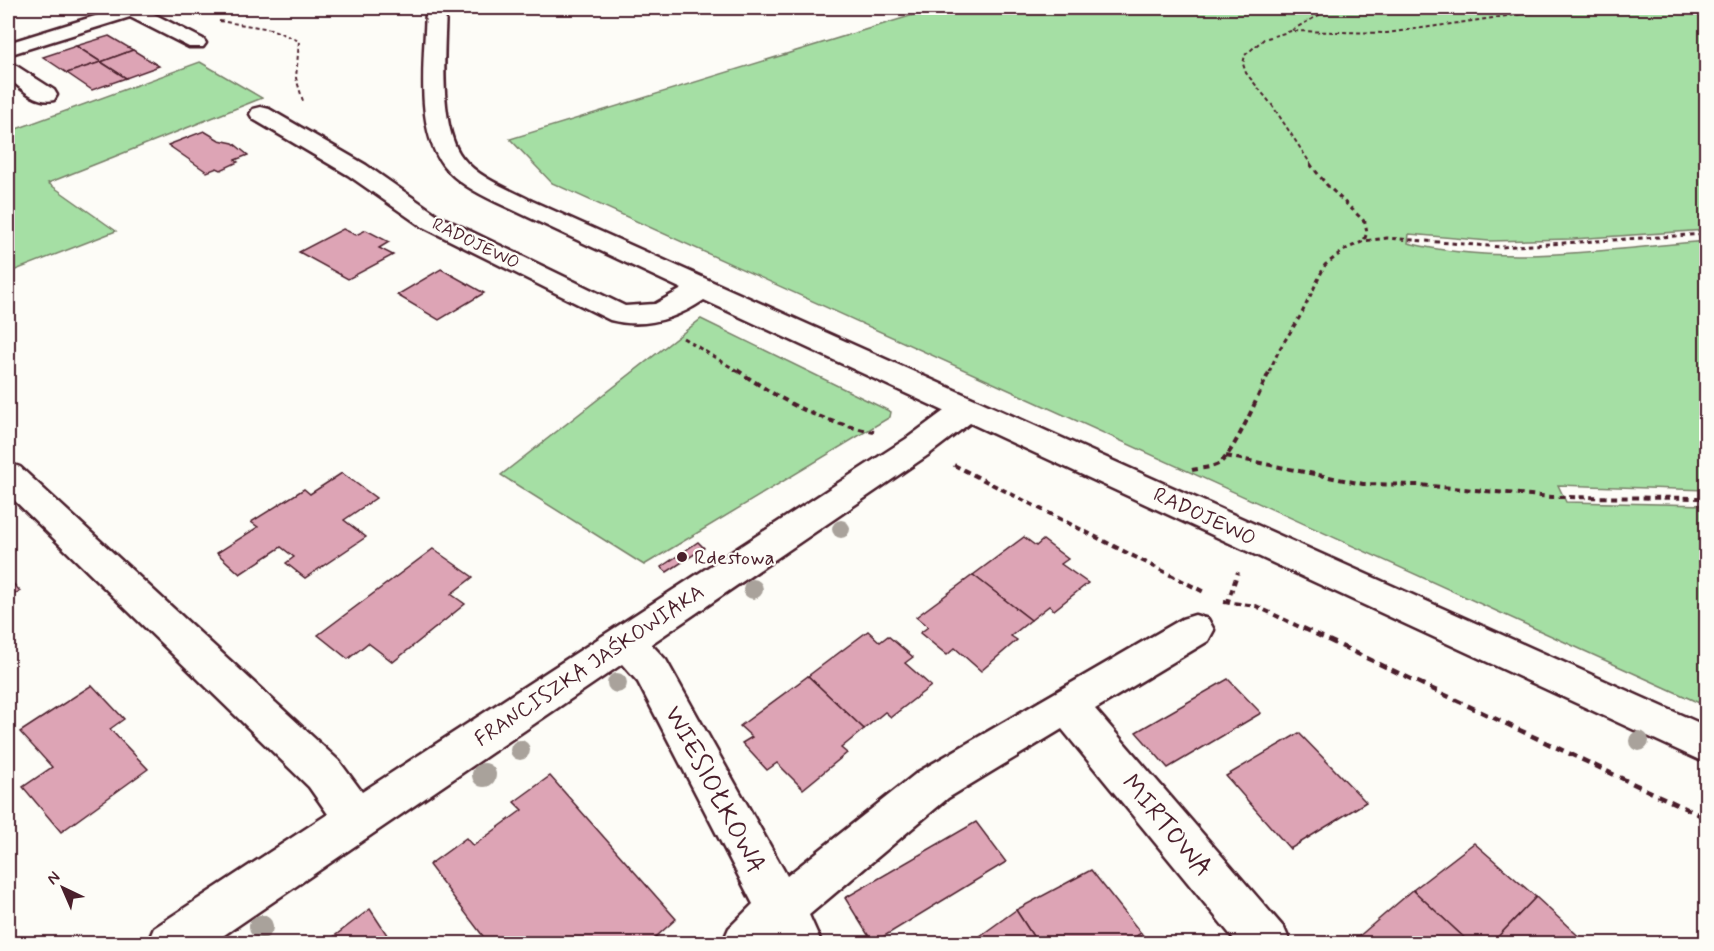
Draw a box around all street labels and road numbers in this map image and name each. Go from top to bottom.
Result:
street label: RADOJEWO [428,212,523,275]
street label: RADOJEWO [1149,481,1260,553]
street label: FRANCISZKA JAŚKOWIAKA [469,578,710,753]
street label: WIESIOŁKOWA [656,700,773,880]
street label: MIRTOWA [1113,768,1220,885]

